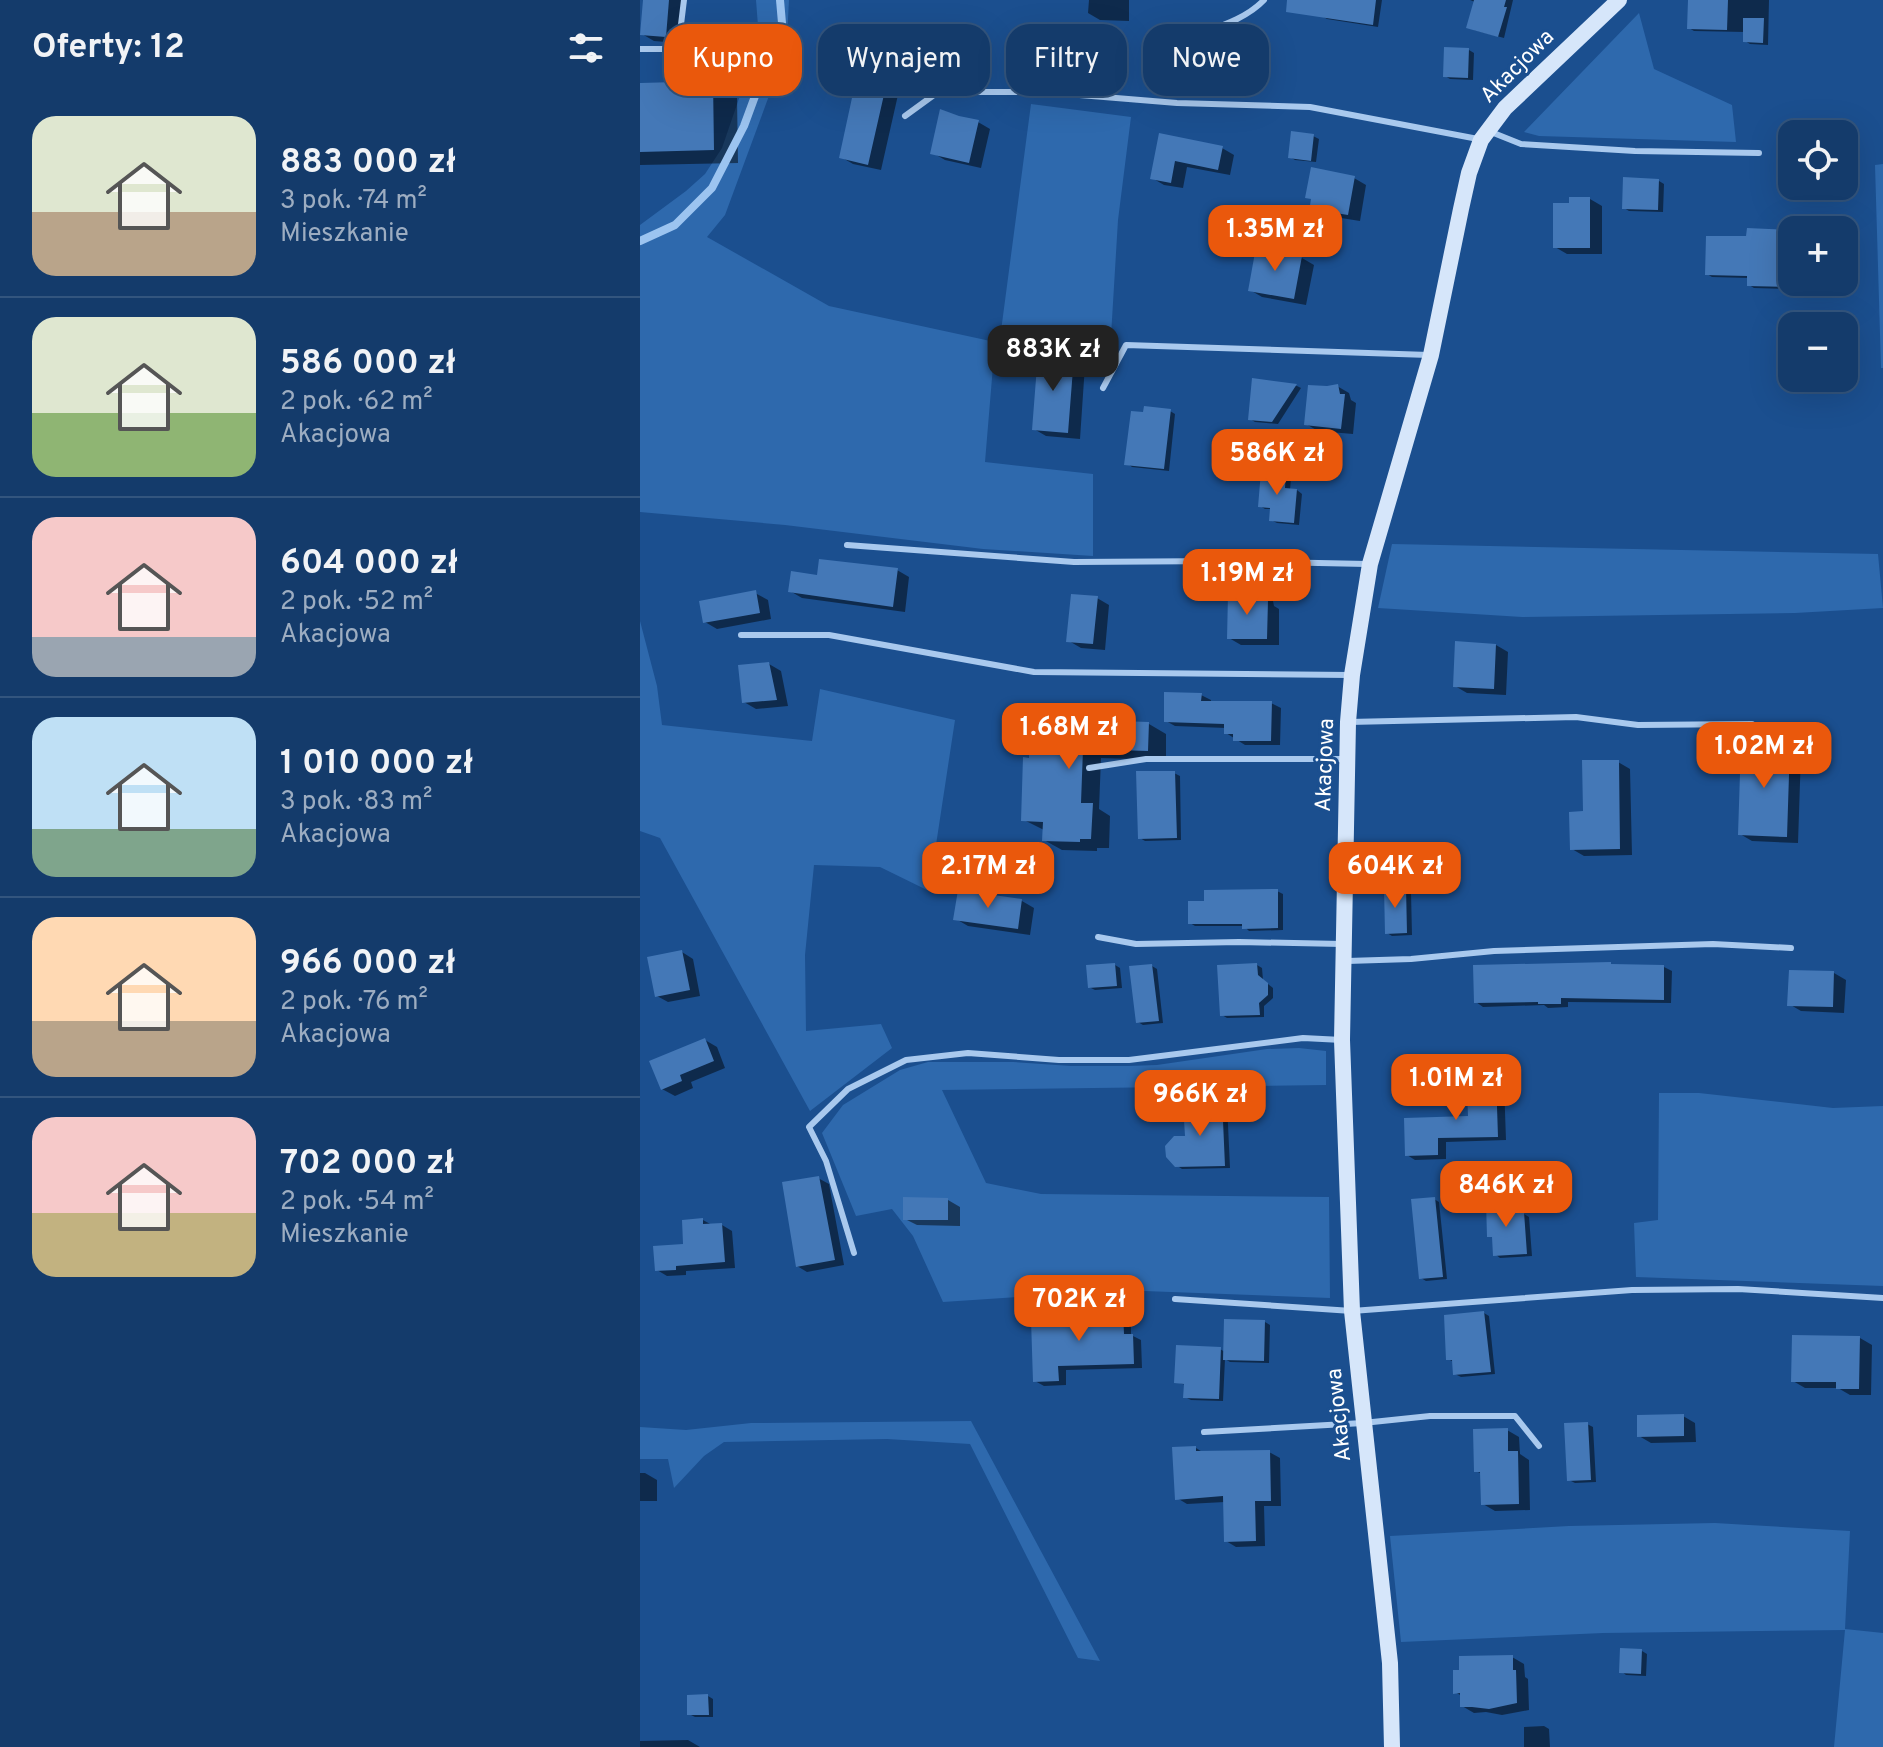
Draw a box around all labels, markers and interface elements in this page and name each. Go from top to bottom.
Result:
chip: Kupno [664,24,802,96]
chip: Wynajem [818,24,990,96]
chip: Filtry [1006,24,1127,96]
chip: Nowe [1143,24,1269,96]
street label: Akacjowa [1475,24,1561,110]
icon: filters [564,26,608,70]
text: Oferty: 12 [32,27,185,70]
map controls [1778,120,1858,392]
button: locate [1778,120,1858,200]
text: 883 000 zł [280,142,456,185]
icon: home [96,148,192,244]
text: 3 pok. · 74 m² [280,185,427,218]
pin: 1.35M zł [1192,205,1358,273]
text: 1.35M zł [1226,214,1324,247]
button: + [1778,216,1858,296]
text: Mieszkanie [280,218,409,251]
button: − [1778,312,1858,392]
pin: 883K zł [979,325,1127,393]
text: 883K zł [1006,334,1100,367]
text: 586 000 zł [280,343,456,386]
icon: home [96,349,192,445]
text: 2 pok. · 62 m² [280,386,433,419]
text: Akacjowa [280,419,391,452]
pin: 586K zł [1203,429,1351,497]
text: 586K zł [1230,438,1324,471]
text: 604 000 zł [280,543,458,586]
icon: home [96,549,192,645]
pin: 1.19M zł [1164,549,1330,617]
text: 1.19M zł [1201,558,1293,591]
text: 2 pok. · 52 m² [280,586,433,619]
text: Akacjowa [280,619,391,652]
pin: 1.68M zł [986,703,1152,771]
text: 1.68M zł [1020,712,1118,745]
street label: Akacjowa [1311,718,1341,812]
pin: 1.02M zł [1681,722,1847,790]
text: 1.02M zł [1714,731,1814,764]
text: 1 010 000 zł [280,743,473,786]
icon: home [96,749,192,845]
text: 3 pok. · 83 m² [280,786,433,819]
text: Akacjowa [280,819,391,852]
pin: 2.17M zł [905,842,1071,910]
pin: 604K zł [1321,842,1469,910]
text: 2.17M zł [940,851,1036,884]
text: 604K zł [1347,851,1443,884]
text: 966 000 zł [280,943,455,986]
icon: home [96,949,192,1045]
text: 2 pok. · 76 m² [280,986,428,1019]
text: Akacjowa [280,1019,391,1052]
pin: 1.01M zł [1373,1054,1539,1122]
text: 1.01M zł [1409,1063,1503,1096]
pin: 966K zł [1126,1070,1274,1138]
text: 966K zł [1153,1079,1247,1112]
text: 702 000 zł [280,1143,454,1186]
icon: home [96,1149,192,1245]
pin: 846K zł [1432,1161,1580,1229]
text: 846K zł [1458,1170,1554,1203]
text: 2 pok. · 54 m² [280,1186,434,1219]
text: Mieszkanie [280,1219,409,1252]
pin: 702K zł [1005,1275,1153,1343]
text: 702K zł [1032,1284,1126,1317]
street label: Akacjowa [1322,1367,1358,1463]

